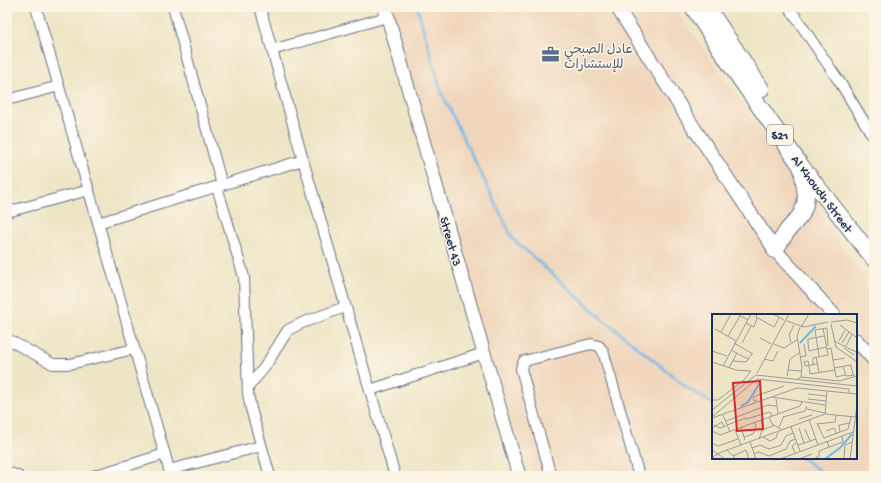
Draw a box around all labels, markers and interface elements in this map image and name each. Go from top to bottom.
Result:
place label: عادل الصبحي للإستشارات [564,43,633,73]
office icon: عادل الصبحي للإستشارات [541,45,561,65]
road number: S21 [767,125,793,145]
street label: Al Khoudh Street [787,153,856,237]
street label: Street 43 [435,215,464,268]
inset map [712,314,857,459]

